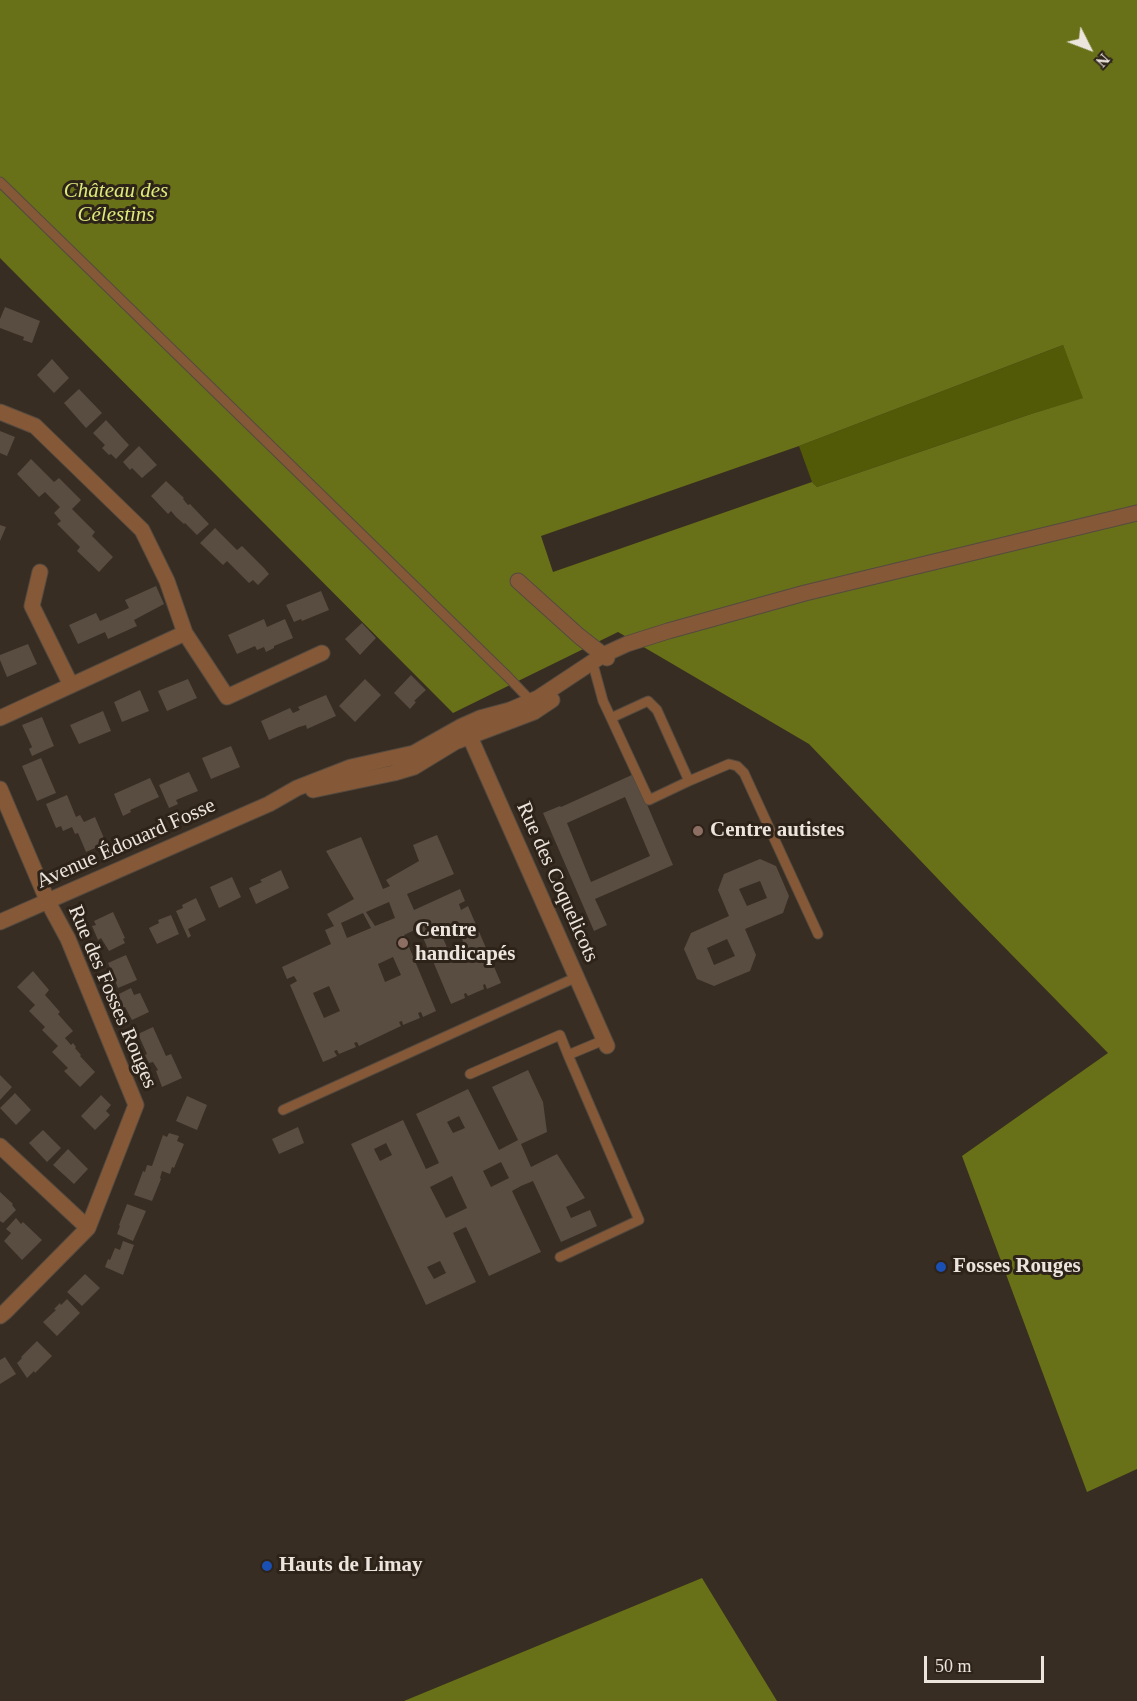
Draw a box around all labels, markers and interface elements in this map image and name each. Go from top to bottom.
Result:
north arrow [1059,18,1119,78]
text: N [1093,50,1113,70]
park label: Château des Célestins [64,178,168,228]
street label: Avenue Édouard Fosse [33,793,219,895]
street label: Rue des Coquelicots [510,798,604,966]
place label: Centre autistes [710,818,844,844]
marker: Centre autistes [691,824,705,838]
street label: Rue des Fosses Rouges [62,902,162,1092]
place label: Centre handicapés [415,918,515,968]
marker: Centre handicapés [396,936,410,950]
place label: Fosses Rouges [953,1254,1081,1280]
marker: Fosses Rouges [934,1260,948,1274]
place label: Hauts de Limay [279,1553,423,1579]
marker: Hauts de Limay [260,1559,274,1573]
scale bar [927,1644,1047,1682]
text: 50 m [935,1656,972,1676]

